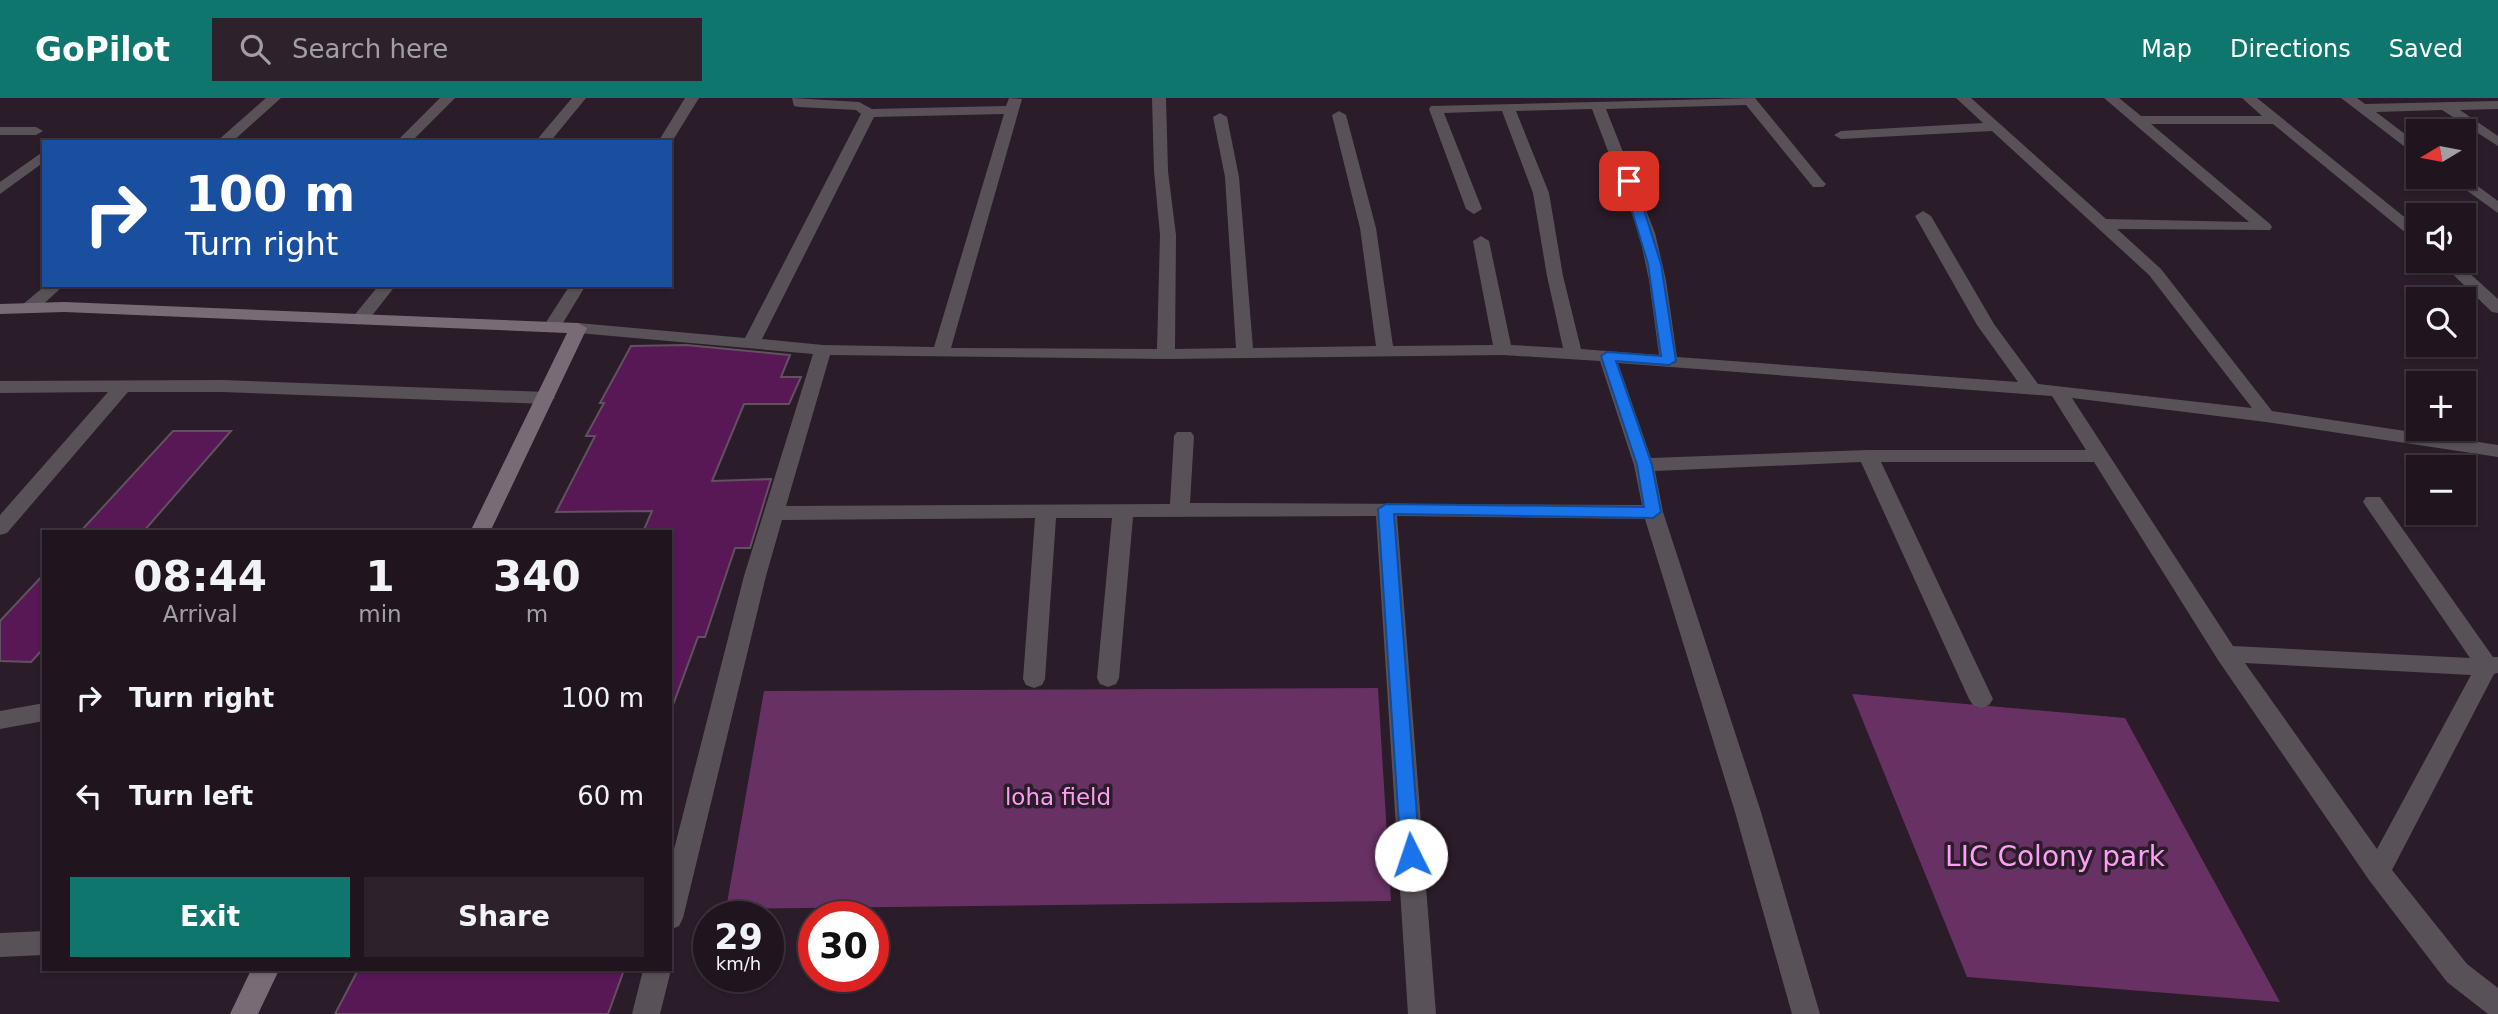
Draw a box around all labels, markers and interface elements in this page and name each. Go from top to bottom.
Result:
search box [212,18,702,81]
text: GoPilot [35,30,170,69]
icon: search [236,30,274,68]
text: Search here [292,34,448,64]
text: Map [2141,35,2192,63]
text: Directions [2230,35,2351,63]
text: Saved [2389,35,2463,63]
north arrow [2406,119,2476,189]
map controls [2406,119,2476,525]
pin [1599,151,1659,211]
icon: arrive [1610,162,1648,200]
text: 100 m [185,166,355,223]
icon: right [70,168,161,259]
button: sound [2406,203,2476,273]
text: Turn right [185,225,338,263]
button: search [2406,287,2476,357]
button: + [2406,371,2476,441]
button: − [2406,455,2476,525]
text: 08:44 [133,552,267,601]
text: 1 [365,552,395,601]
text: 340 [493,552,581,601]
text: Arrival [163,601,238,627]
text: min [358,601,402,627]
text: m [526,601,548,627]
icon: right [70,679,108,717]
text: Turn right [129,683,274,713]
text: 100 m [561,683,644,713]
icon: left [70,777,108,815]
text: Turn left [129,781,253,811]
text: 60 m [577,781,644,811]
park label: loha field [1005,784,1111,810]
position arrow [1374,818,1448,892]
park label: LIC Colony park [1945,840,2166,873]
button: Exit [70,877,350,957]
button: Share [364,877,644,957]
speed limit sign: 30 [798,901,889,992]
text: 29 [714,917,763,957]
text: km/h [716,953,761,974]

